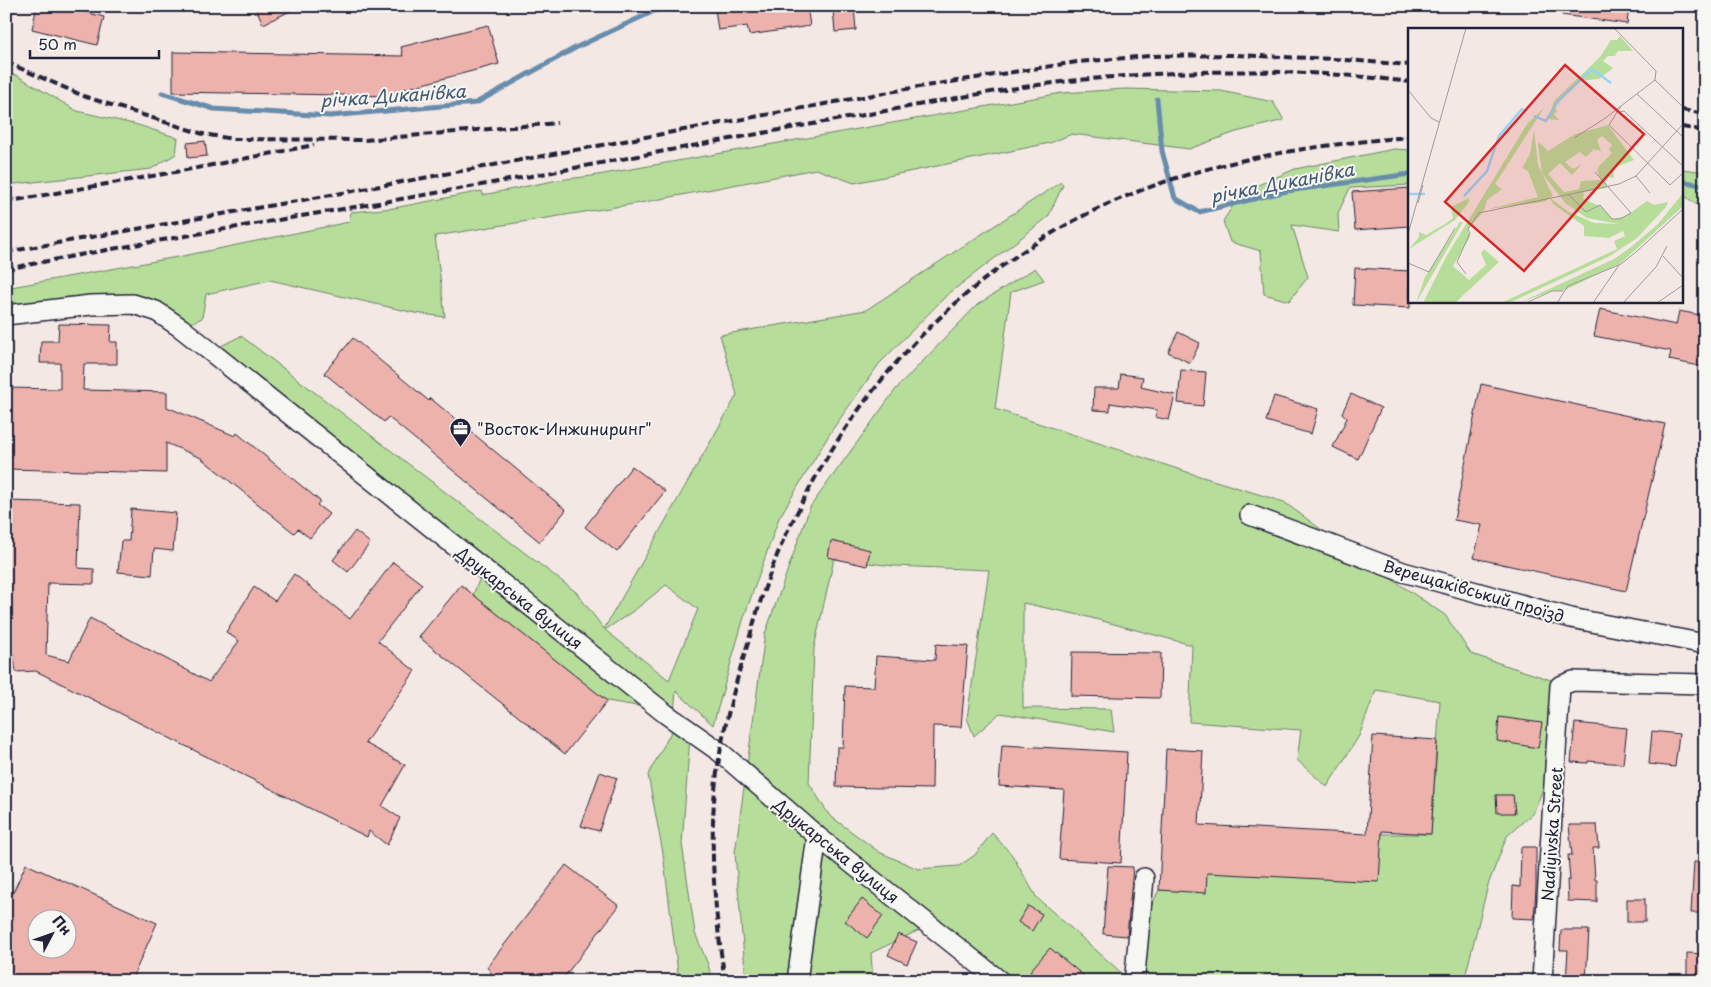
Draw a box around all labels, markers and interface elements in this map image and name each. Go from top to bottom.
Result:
scale bar [30,28,159,60]
inset map [1408,28,1684,302]
text: 50 m [38,32,77,55]
water label: річка Диканівка [319,76,467,114]
water label: річка Диканівка [1208,155,1357,209]
office icon: "Восток-Инжиниринг" [449,416,473,447]
place label: "Восток-Инжиниринг" [477,416,652,440]
street label: Друкарська вулиця [451,539,589,654]
street label: Верещаківський проїзд [1381,553,1567,627]
street label: Nadiyivska Street [1534,766,1568,902]
street label: Друкарська вулиця [768,791,905,908]
north arrow [28,910,78,960]
text: Пн [48,911,77,940]

